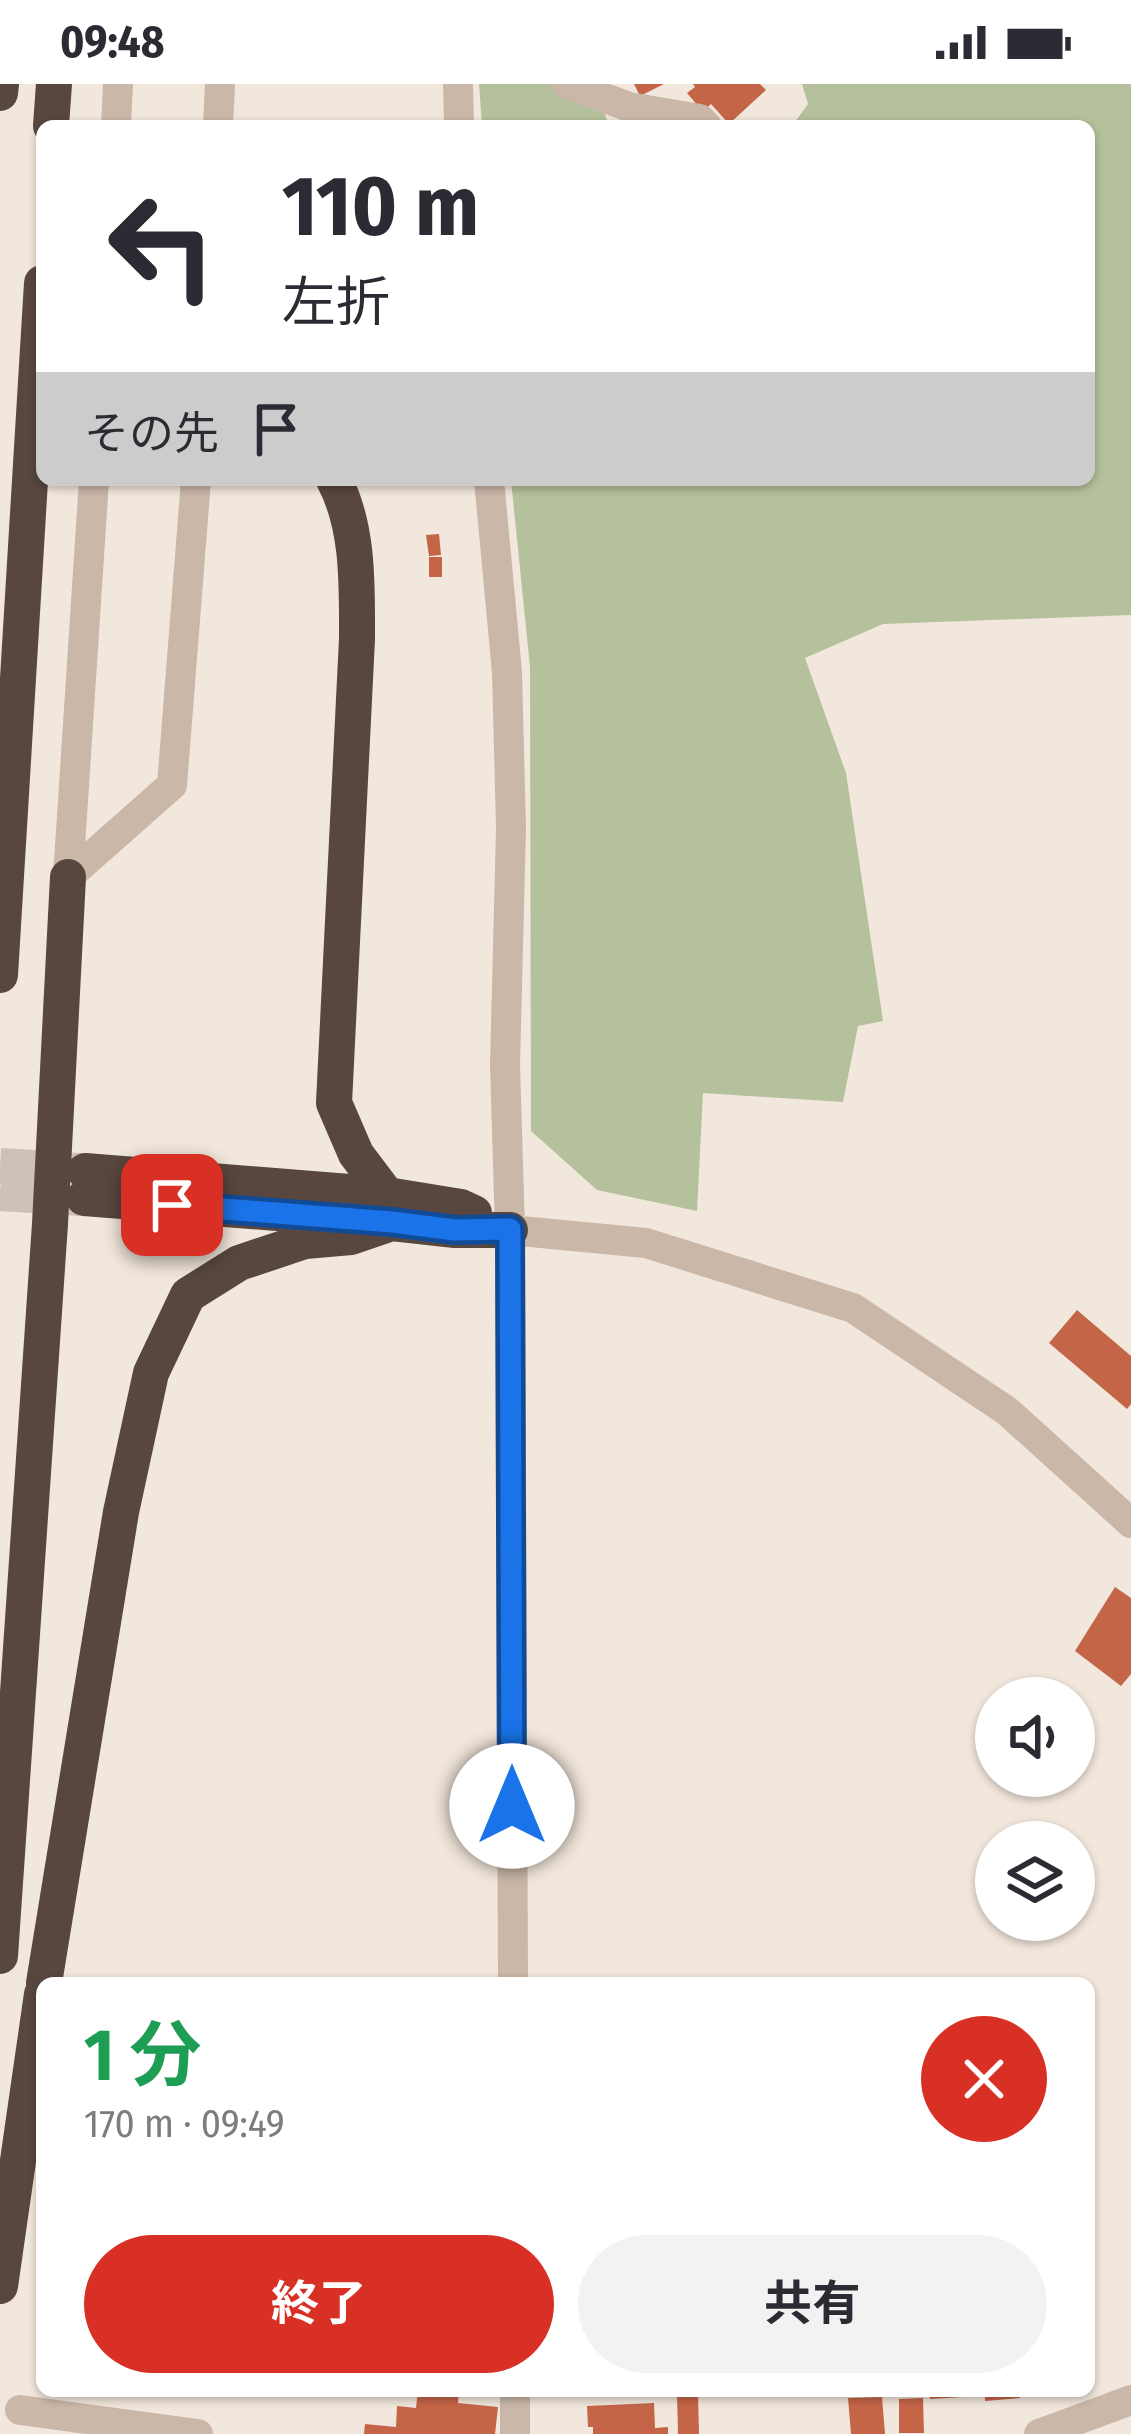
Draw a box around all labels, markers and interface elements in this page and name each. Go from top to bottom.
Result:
text: 09:48 [60,15,164,69]
text: 110 m [282,156,479,257]
icon: left [84,168,240,324]
text: 左折 [282,271,390,335]
icon: arrive [243,396,309,462]
text: その先 [84,407,219,461]
pin [121,1154,223,1256]
icon: arrive [139,1172,205,1238]
map controls [975,1677,1095,1941]
button: sound [975,1677,1095,1797]
position arrow [449,1743,575,1869]
button: layers [975,1821,1095,1941]
text: 1 分 [84,2013,201,2099]
button: close [921,2016,1047,2142]
text: 170 m · 09:49 [84,2101,285,2147]
button: 終了 [84,2235,554,2373]
button: 共有 [578,2235,1047,2373]

